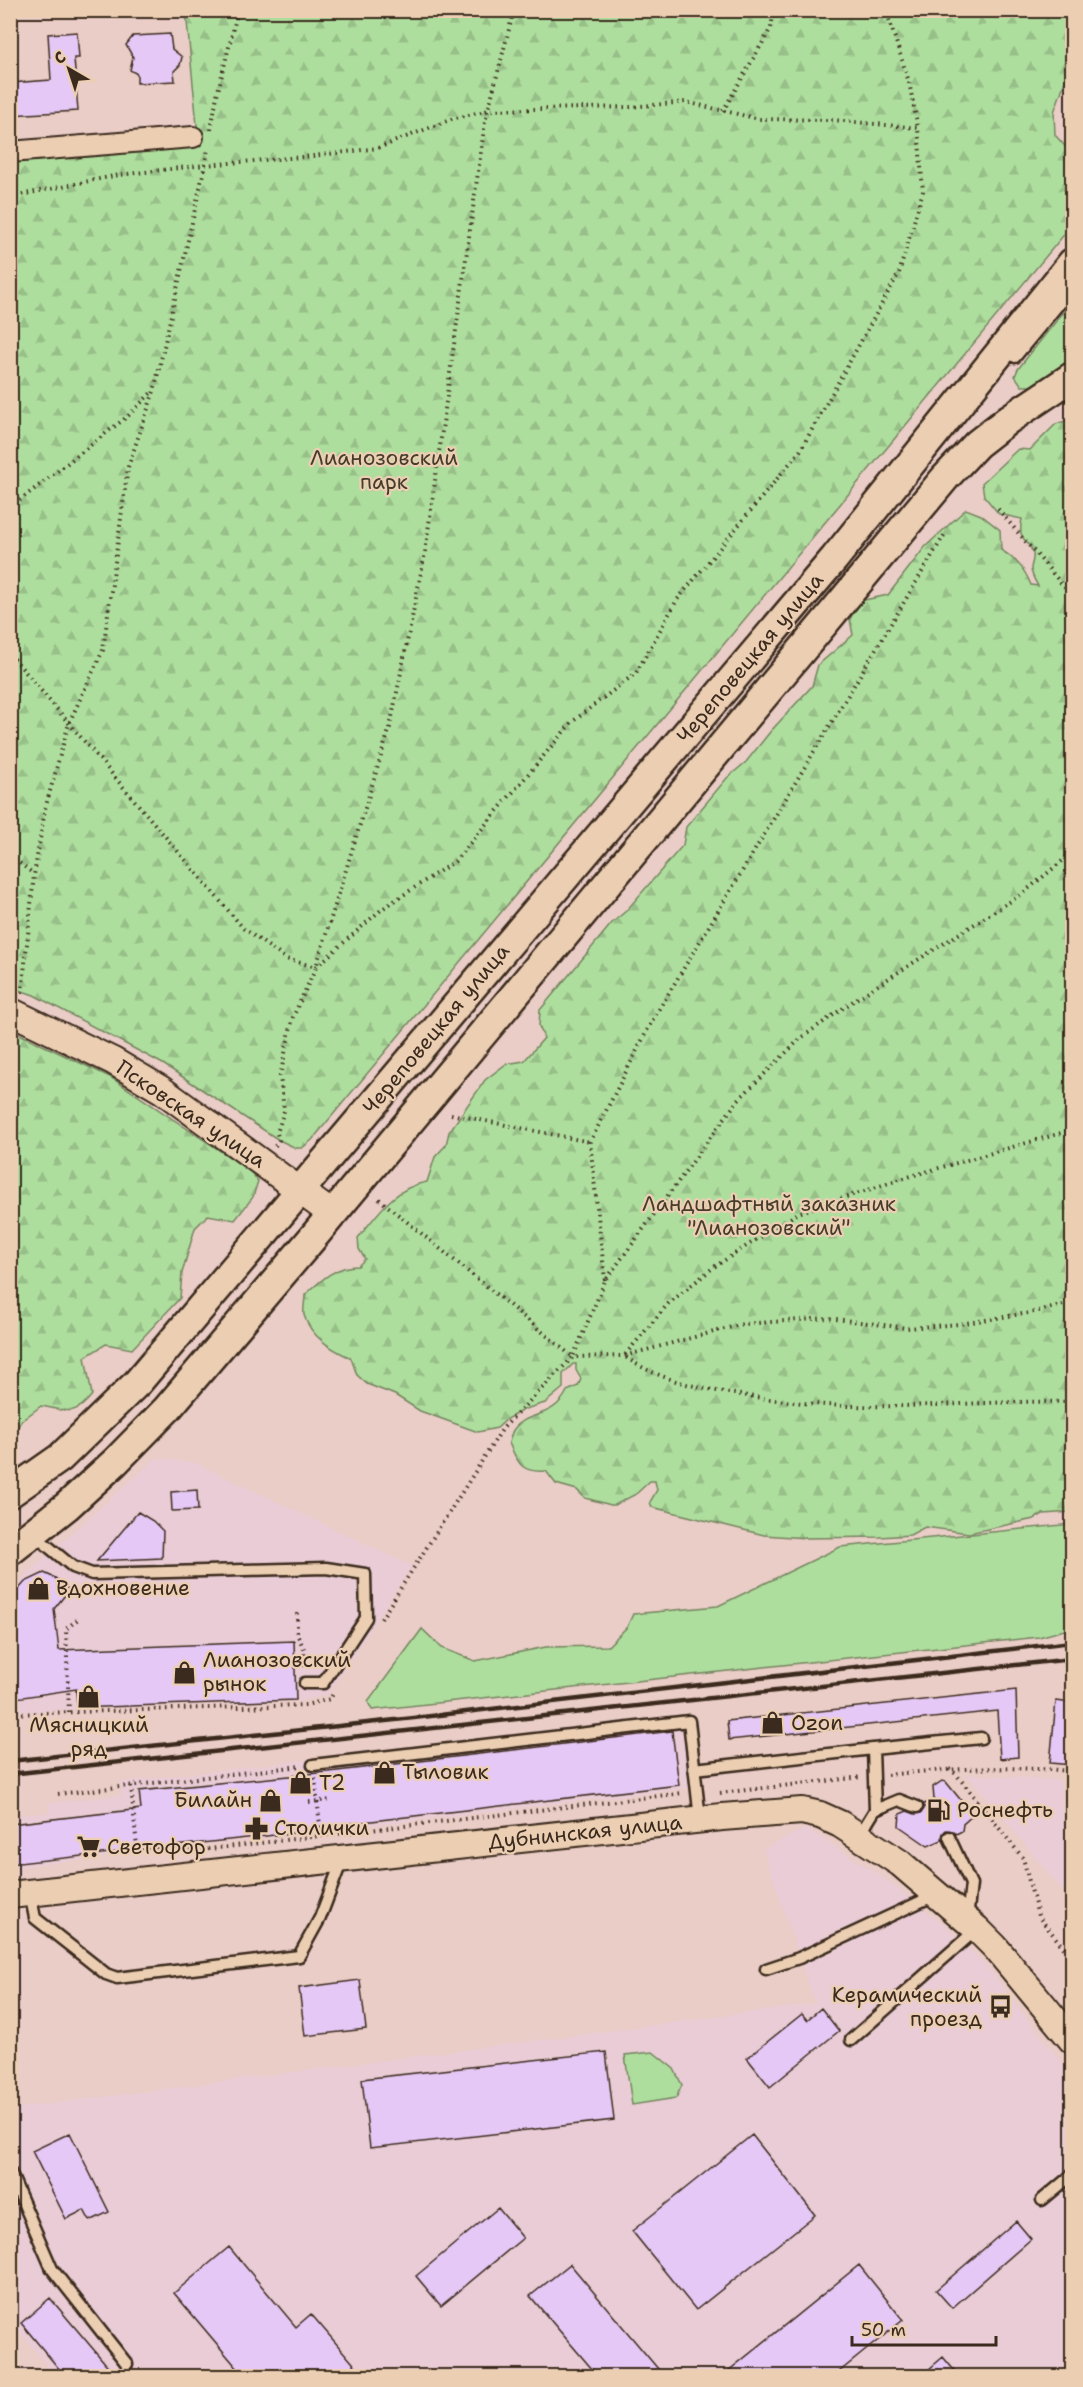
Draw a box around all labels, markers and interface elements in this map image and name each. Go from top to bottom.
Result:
north arrow [39,39,99,99]
text: С [49,46,70,69]
park label: Лианозовский парк [310,444,458,496]
street label: Череповецкая улица [670,567,830,749]
street label: Череповецкая улица [356,938,516,1120]
street label: Псковская улица [111,1054,271,1174]
park label: Ландшафтный заказник "Лианозовский" [642,1190,896,1242]
place label: Вдохновение [56,1574,190,1602]
shop icon: Вдохновение [25,1575,51,1601]
place label: Лианозовский рынок [203,1646,351,1698]
shop icon: Лианозовский рынок [172,1659,198,1685]
shop icon: Мясницкий ряд [76,1684,102,1710]
place label: Ozon [791,1709,843,1737]
shop icon: Ozon [760,1710,786,1736]
place label: Мясницкий ряд [29,1711,149,1763]
place label: Тыловик [402,1758,489,1786]
shop icon: Тыловик [371,1759,397,1785]
place label: T2 [319,1769,346,1797]
shop icon: T2 [288,1770,314,1796]
place label: Билайн [174,1786,252,1814]
shop icon: Билайн [257,1787,283,1813]
place label: Роснефть [957,1796,1053,1824]
fuel station icon: Роснефть [926,1797,952,1823]
street label: Дубнинская улица [487,1808,683,1856]
place label: Столички [274,1814,369,1842]
pharmacy icon: Столички [243,1815,269,1841]
place label: Светофор [107,1833,206,1861]
supermarket icon: Светофор [76,1834,102,1860]
place label: Керамический проезд [832,1981,982,2033]
bus stop icon: Керамический проезд [987,1994,1013,2020]
scale bar [852,2309,996,2347]
text: 50 m [861,2318,906,2342]

